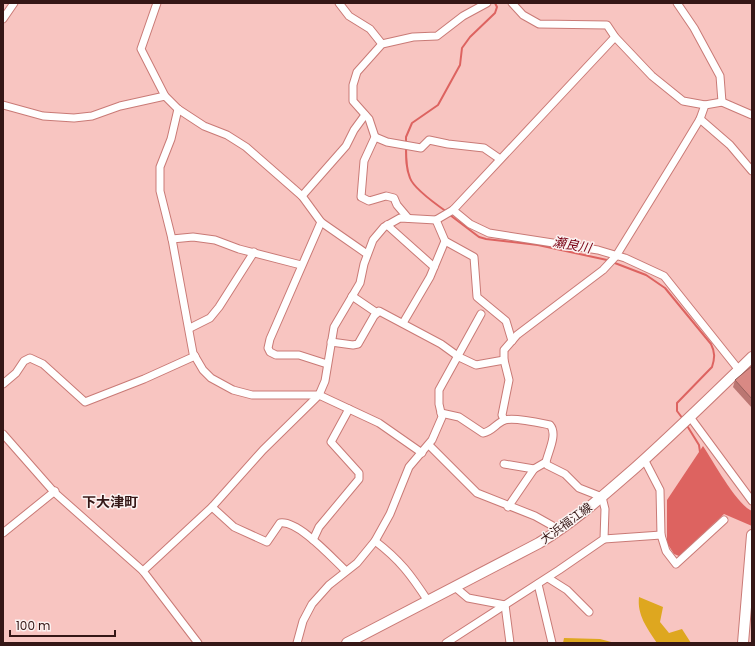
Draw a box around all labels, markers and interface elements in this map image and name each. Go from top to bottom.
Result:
water label: 瀬良川 [551,232,595,258]
district label: 下大津町 [82,492,138,512]
street label: 大浜福江線 [537,498,595,548]
scale bar [10,612,115,638]
text: 100 m [16,617,50,634]

